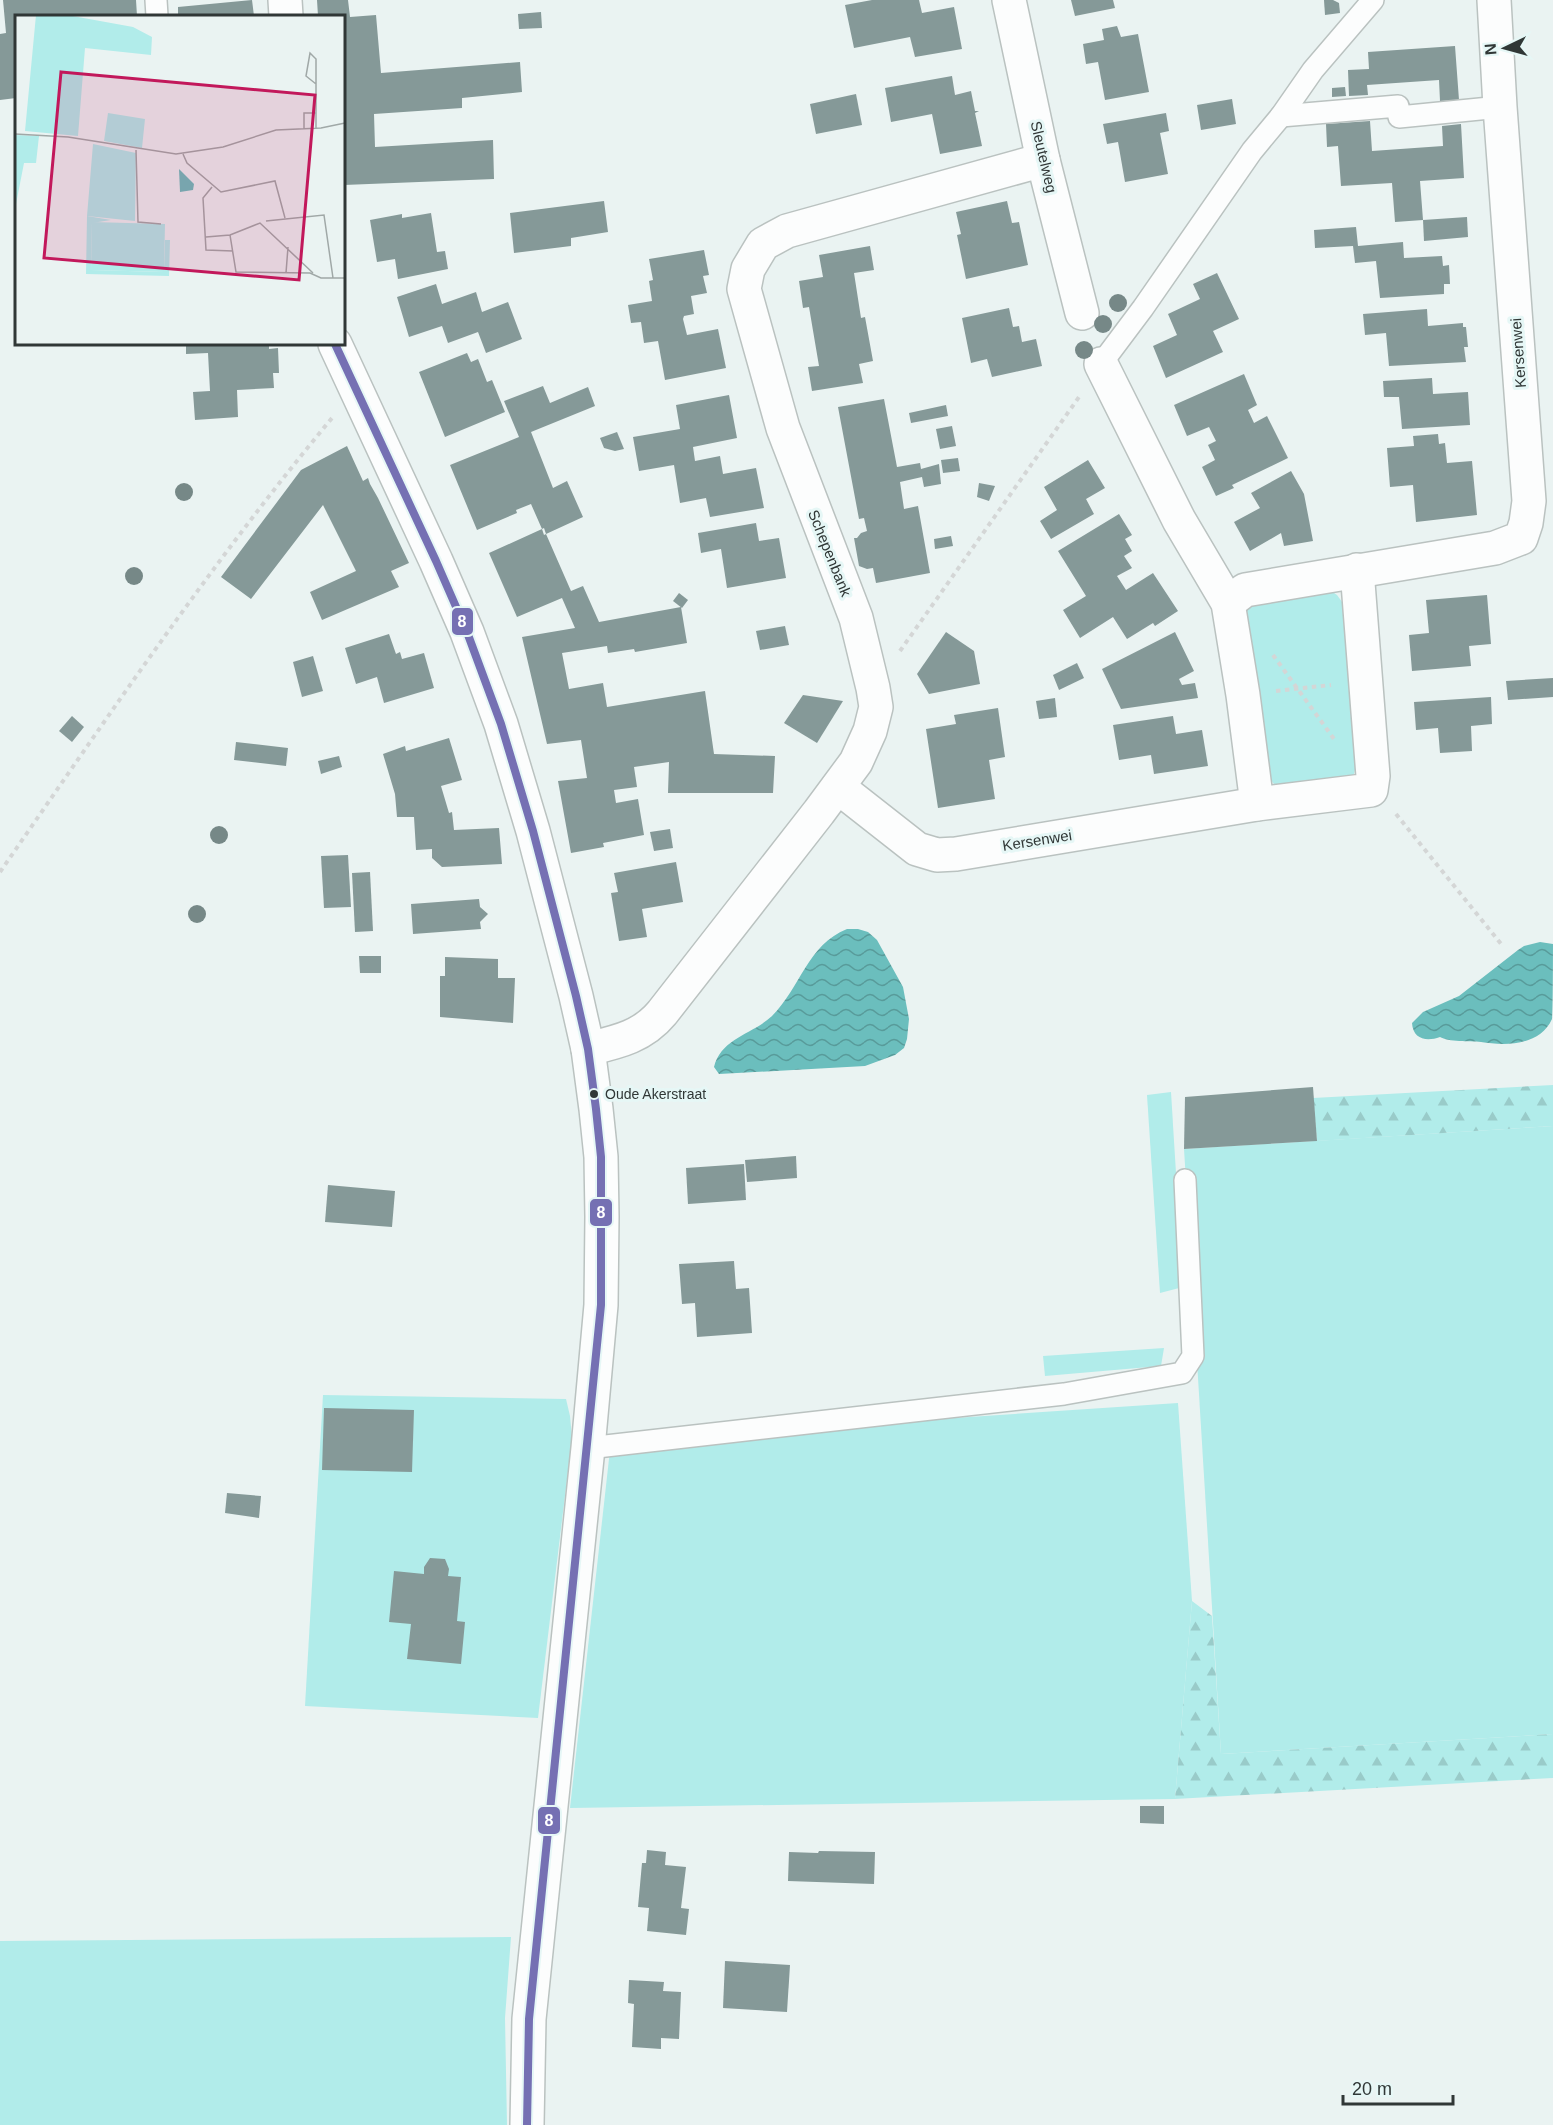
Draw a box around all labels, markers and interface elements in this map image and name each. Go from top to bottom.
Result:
inset map [15,15,345,345]
north arrow [1475,18,1535,78]
text: N [1482,43,1500,56]
street label: Sleutelweg [1027,119,1061,195]
street label: Kersenwei [1507,317,1529,389]
street label: Schepenbank [805,507,855,599]
line badge: 8 [451,607,474,636]
text: 8 [458,613,467,630]
street label: Kersenwei [1001,826,1073,854]
place label: Oude Akerstraat [605,1086,706,1102]
marker: Oude Akerstraat [588,1088,600,1100]
line badge: 8 [589,1198,613,1227]
text: 8 [597,1204,606,1221]
line badge: 8 [537,1806,561,1835]
text: 8 [545,1812,554,1829]
scale bar [1343,2068,1452,2106]
text: 20 m [1352,2079,1392,2099]

